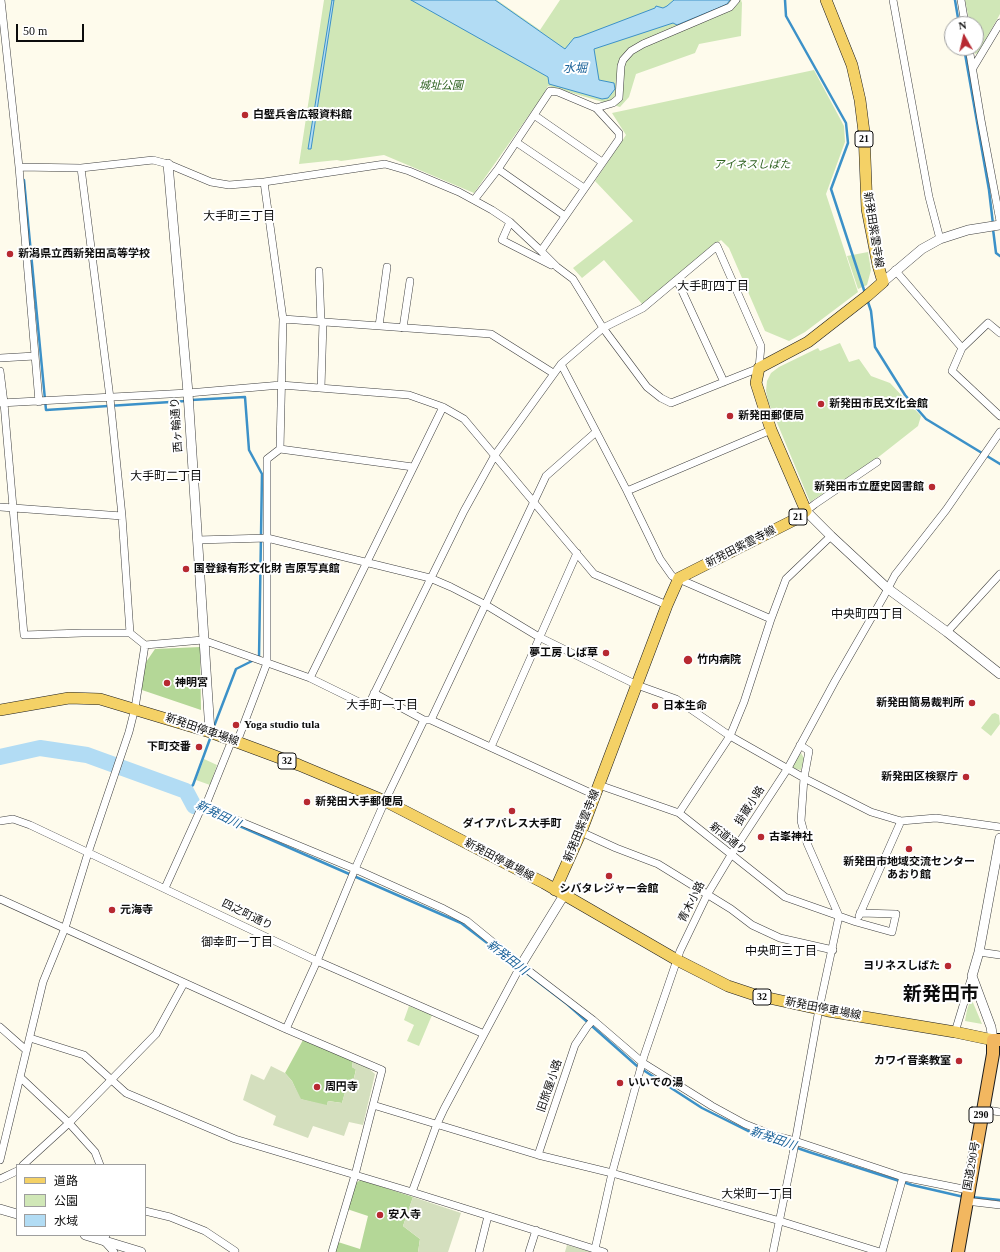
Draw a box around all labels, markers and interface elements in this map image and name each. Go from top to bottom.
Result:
scale bar [18,16,86,42]
north arrow [944,16,984,56]
text: N [958,19,967,32]
text: 50 m [23,24,47,38]
water label: 水堀 [563,62,587,76]
park label: 城址公園 [419,79,463,93]
place label: 白壁兵舎広報資料館 [253,108,352,122]
marker: 白壁兵舎広報資料館 [240,110,250,120]
road number: 21 [855,131,873,147]
park label: アイネスしばた [714,158,790,172]
street label: 新発田紫雲寺線 [860,191,886,269]
district label: 大手町三丁目 [203,210,275,224]
place label: 新潟県立西新発田高等学校 [18,247,150,261]
marker: 新潟県立西新発田高等学校 [5,249,15,259]
district label: 大手町四丁目 [677,280,749,294]
street label: 西ヶ輪通り [168,397,186,453]
place label: 新発田市民文化会館 [829,397,928,411]
marker: 新発田市民文化会館 [816,399,826,409]
place label: 新発田郵便局 [738,409,804,423]
marker: 新発田郵便局 [725,411,735,421]
district label: 大手町二丁目 [130,470,202,484]
place label: 新発田市立歴史図書館 [814,480,924,494]
marker: 新発田市立歴史図書館 [927,482,937,492]
road number: 21 [789,509,807,525]
street label: 新発田紫雲寺線 [704,524,778,570]
place label: 国登録有形文化財 吉原写真館 [194,562,340,576]
marker: 国登録有形文化財 吉原写真館 [181,564,191,574]
district label: 中央町四丁目 [831,608,903,622]
place label: 夢工房 しば草 [529,646,598,660]
marker: 夢工房 しば草 [601,648,611,658]
place label: 竹内病院 [697,653,741,667]
marker: 竹内病院 [682,654,694,666]
place label: 神明宮 [175,676,208,690]
marker: 神明宮 [162,678,172,688]
place label: 新発田簡易裁判所 [876,696,964,710]
marker: 新発田簡易裁判所 [967,698,977,708]
district label: 大手町一丁目 [346,699,418,713]
place label: 日本生命 [663,699,707,713]
marker: 日本生命 [650,701,660,711]
street label: 新発田停車場線 [163,711,241,749]
place label: Yoga studio tula [244,718,320,732]
marker: Yoga studio tula [231,720,241,730]
place label: 下町交番 [147,740,191,754]
marker: 下町交番 [194,742,204,752]
road number: 32 [278,753,296,769]
place label: 新発田区検察庁 [881,770,958,784]
marker: 新発田区検察庁 [961,772,971,782]
street label: 掛蔵小路 [732,784,768,828]
street label: 新発田紫雲寺線 [561,788,603,864]
place label: 新発田大手郵便局 [315,795,403,809]
marker: 新発田大手郵便局 [302,797,312,807]
water label: 新発田川 [193,798,243,832]
marker: ダイアパレス大手町 [507,806,517,816]
place label: ダイアパレス大手町 [463,817,561,831]
street label: 新道通り [707,820,749,858]
place label: 古峯神社 [769,830,813,844]
marker: 古峯神社 [756,832,766,842]
street label: 新発田停車場線 [462,836,536,884]
marker: 新発田市地域交流センター あおり館 [904,844,914,854]
place label: 新発田市地域交流センター あおり館 [843,855,975,881]
marker: シバタレジャー会館 [604,871,614,881]
street label: 青木小路 [676,879,708,925]
place label: シバタレジャー会館 [560,882,658,896]
street label: 四之町通り [219,897,275,933]
place label: 元海寺 [120,903,153,917]
marker: 元海寺 [107,905,117,915]
district label: 御幸町一丁目 [201,936,273,950]
water label: 新発田川 [484,938,530,978]
district label: 中央町三丁目 [745,945,817,959]
place label: ヨリネスしばた [863,959,940,973]
marker: ヨリネスしばた [943,961,953,971]
district label: 新発田市 [903,984,979,1006]
road number: 32 [753,989,771,1005]
street label: 新発田停車場線 [784,995,862,1023]
place label: カワイ音楽教室 [874,1054,951,1068]
marker: カワイ音楽教室 [954,1056,964,1066]
street label: 旧旅屋小路 [535,1058,565,1114]
place label: いいでの湯 [628,1076,683,1090]
marker: いいでの湯 [615,1078,625,1088]
place label: 周円寺 [325,1080,358,1094]
marker: 周円寺 [312,1082,322,1092]
road number: 290 [969,1107,993,1123]
water label: 新発田川 [748,1124,798,1154]
street label: 国道290号 [961,1140,983,1192]
legend [16,1164,146,1236]
text: 道路 [54,1174,78,1188]
district label: 大栄町一丁目 [721,1188,793,1202]
text: 公園 [54,1194,78,1208]
place label: 安入寺 [388,1208,421,1222]
marker: 安入寺 [375,1210,385,1220]
text: 水域 [54,1214,78,1228]

